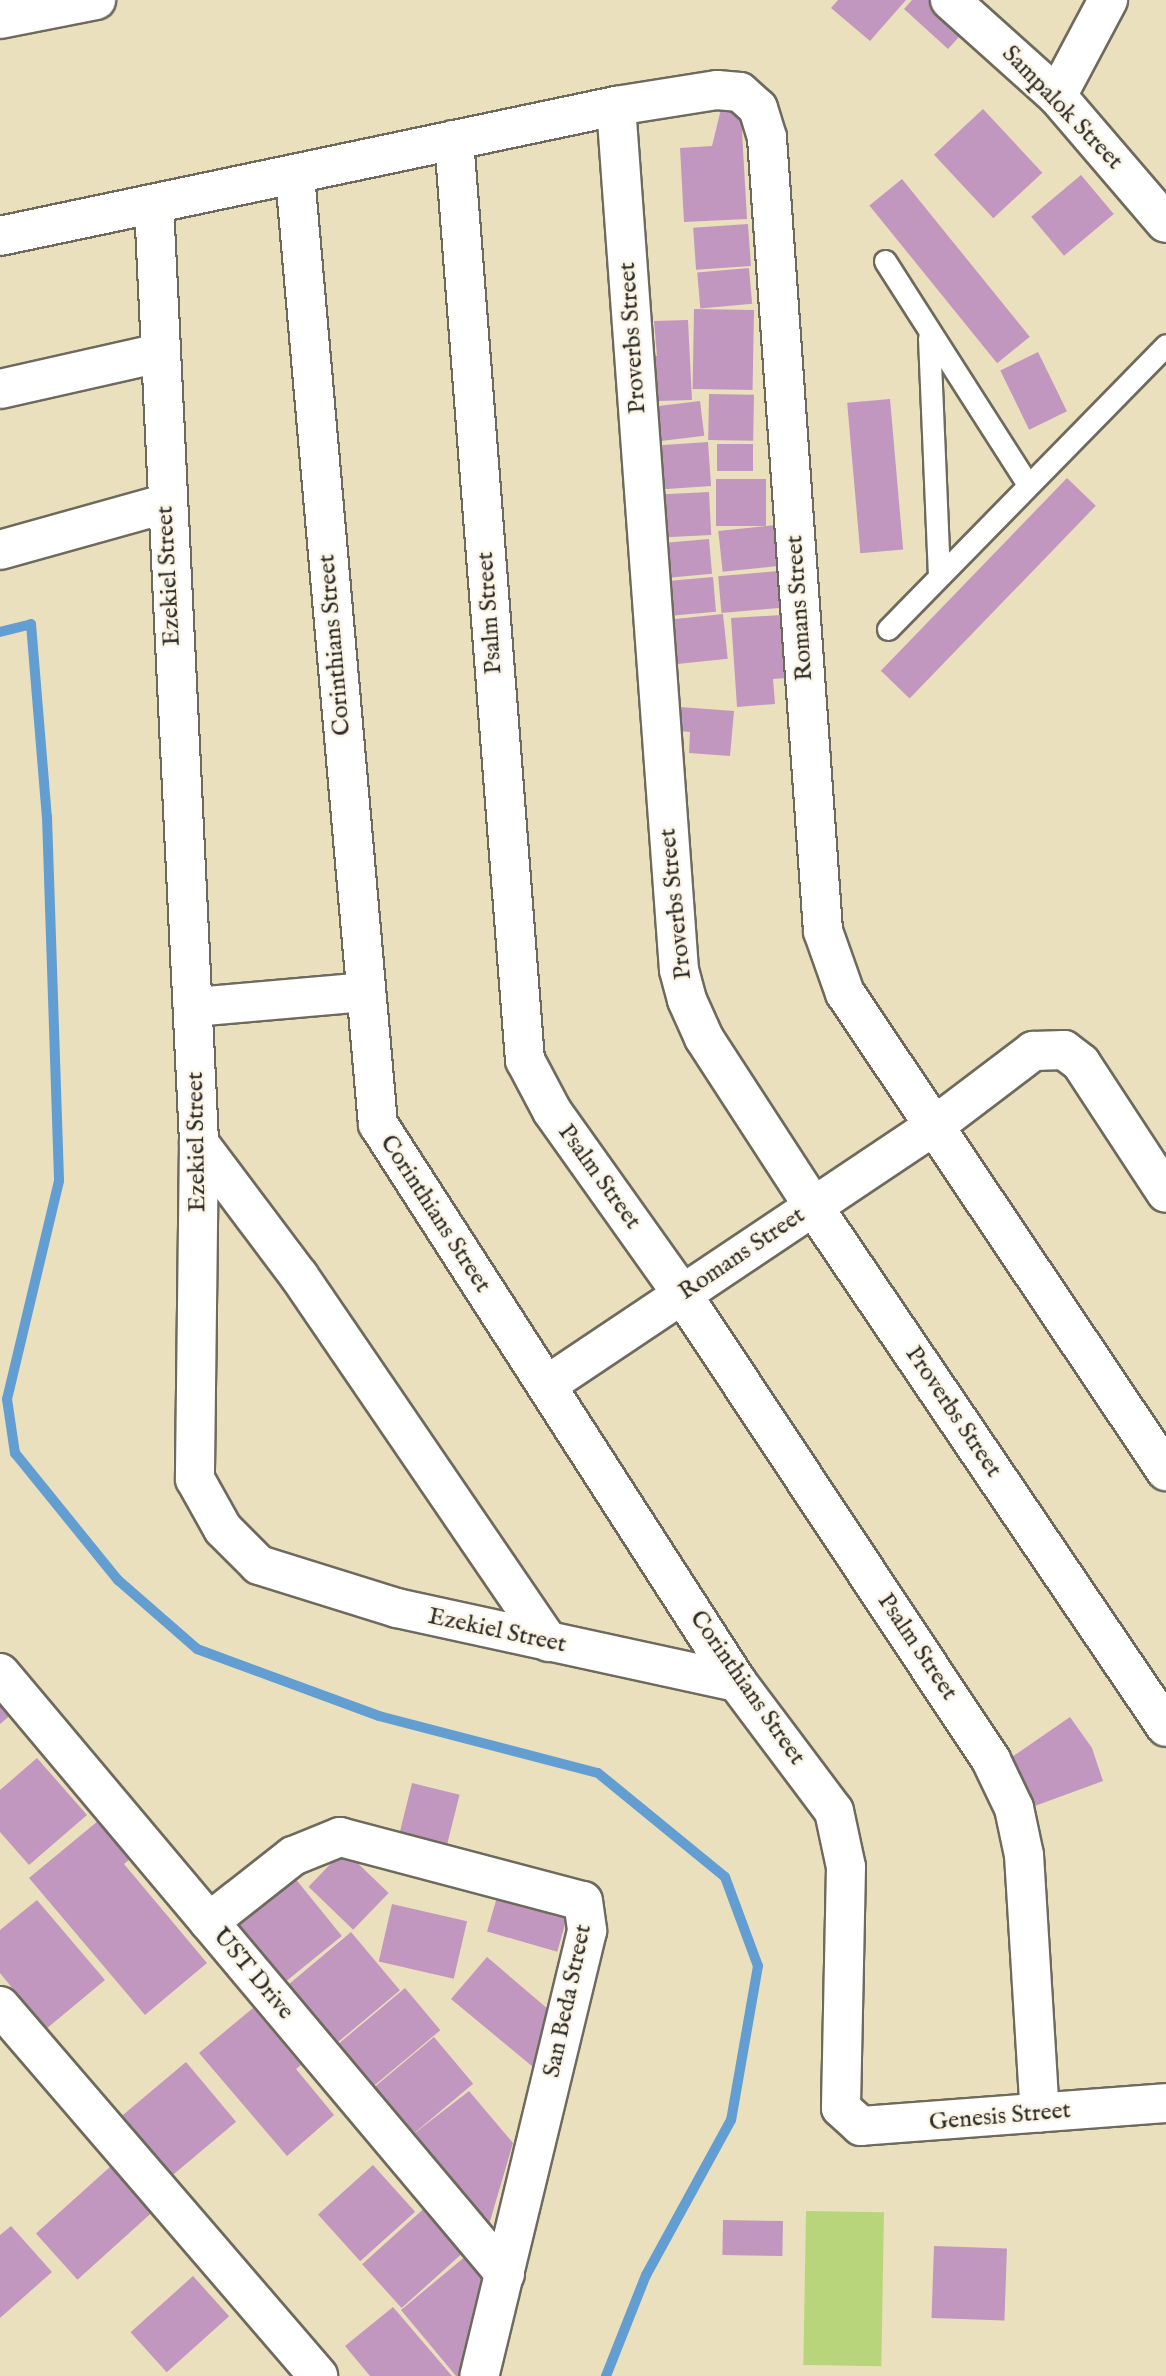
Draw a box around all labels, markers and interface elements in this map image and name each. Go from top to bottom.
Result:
street label: Sampalok Street [996,40,1128,176]
street label: Proverbs Street [613,261,653,415]
street label: Ezekiel Street [151,505,187,647]
street label: Romans Street [781,534,819,682]
street label: Psalm Street [471,551,509,675]
street label: Corinthians Street [313,553,357,737]
street label: Proverbs Street [654,827,698,981]
street label: Ezekiel Street [181,1072,213,1212]
street label: Psalm Street [551,1119,647,1235]
street label: Corinthians Street [373,1130,497,1298]
street label: Romans Street [673,1201,811,1307]
street label: Proverbs Street [899,1341,1007,1483]
street label: Psalm Street [871,1588,963,1706]
street label: Ezekiel Street [425,1602,569,1660]
street label: Corinthians Street [683,1605,811,1771]
street label: UST Drive [206,1922,300,2026]
street label: San Beda Street [538,1922,598,2080]
street label: Genesis Street [928,2096,1072,2138]

